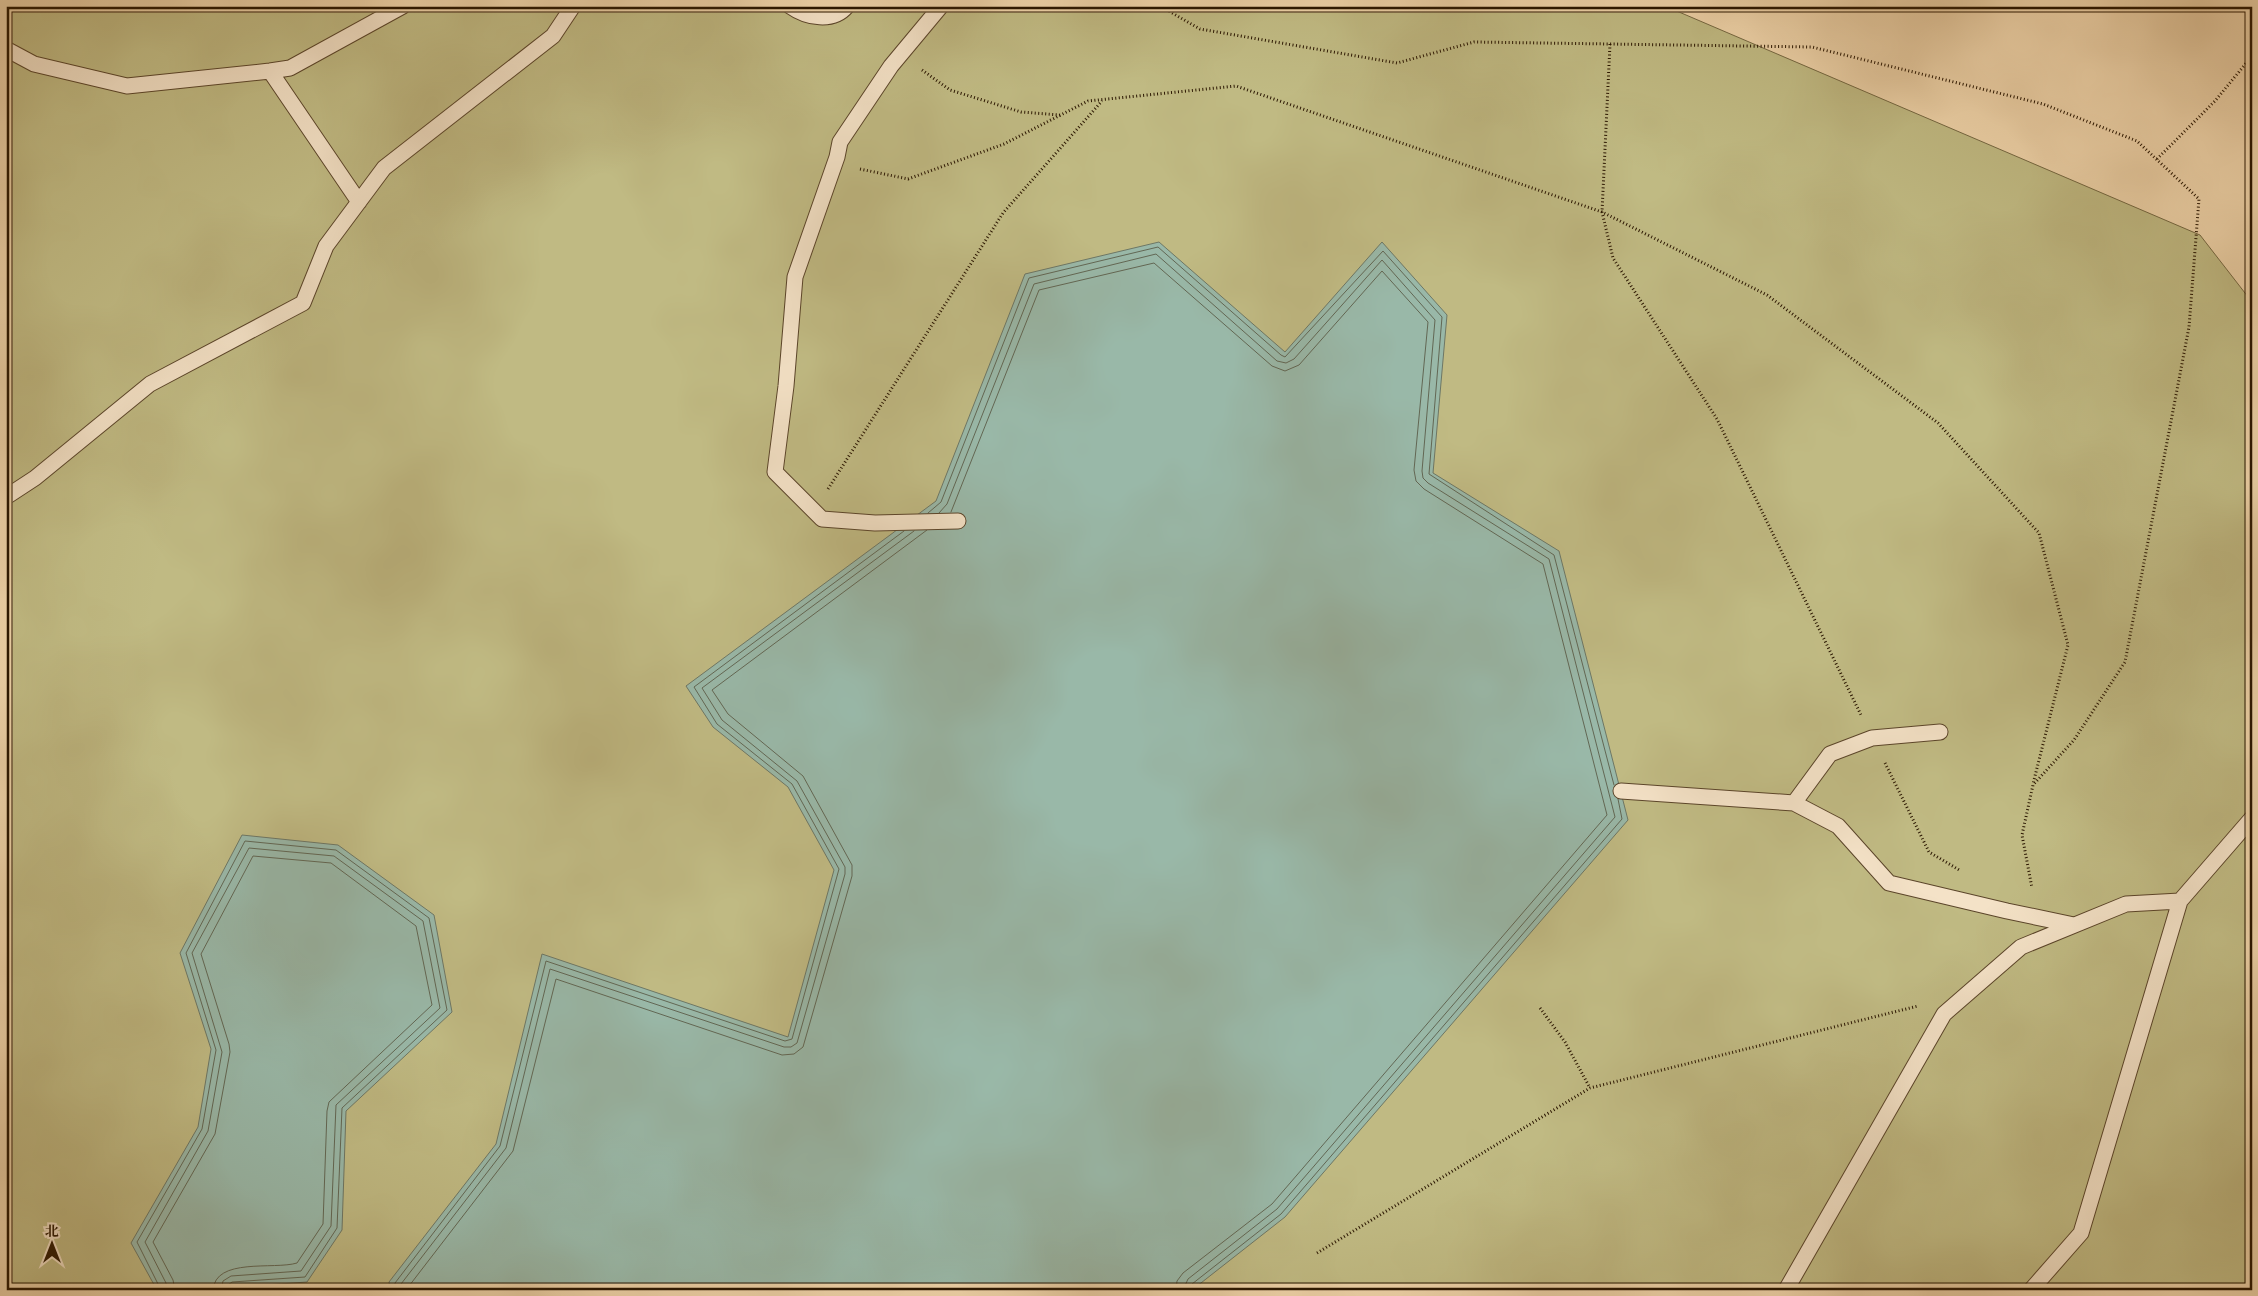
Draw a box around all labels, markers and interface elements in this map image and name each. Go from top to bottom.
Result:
north arrow [28,1218,78,1268]
text: 北 [45,1224,59,1239]

